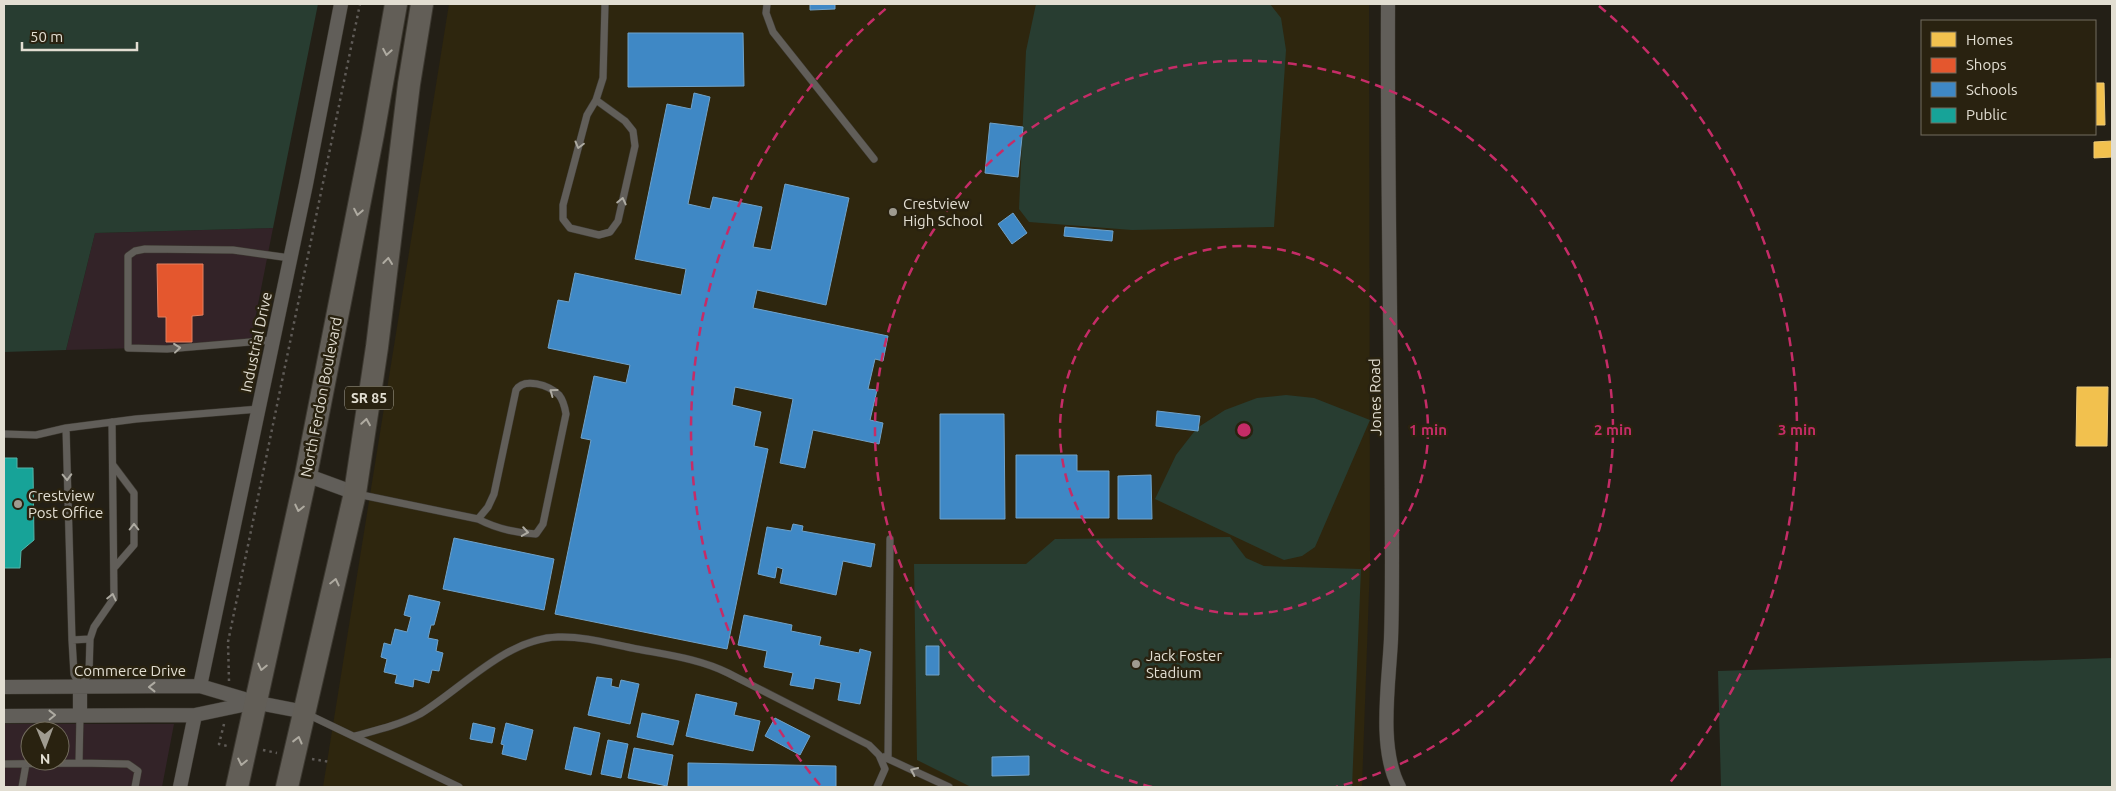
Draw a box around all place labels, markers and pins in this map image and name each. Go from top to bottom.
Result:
place label: Crestview High School [903,195,983,229]
marker: Crestview High School [887,206,899,218]
centre of rings [1235,421,1253,439]
place label: Crestview Post Office [28,487,103,521]
marker: Crestview Post Office [12,498,24,510]
place label: Jack Foster Stadium [1146,647,1222,681]
marker: Jack Foster Stadium [1130,658,1142,670]

